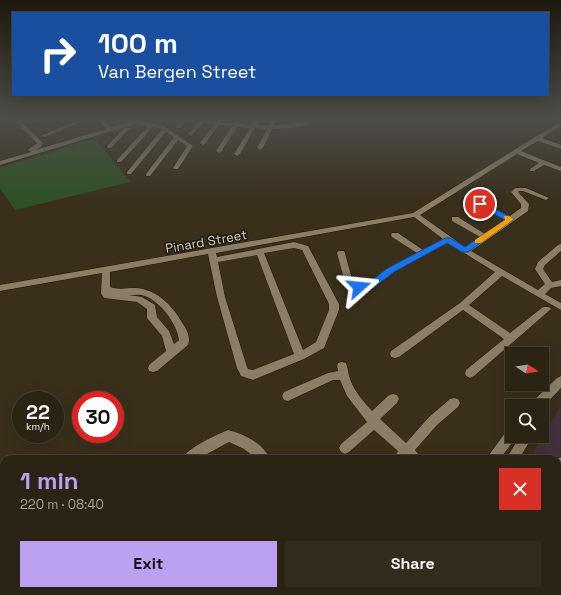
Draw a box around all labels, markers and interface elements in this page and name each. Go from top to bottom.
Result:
text: 100 m [98,25,178,61]
icon: right [32,28,84,80]
text: Van Bergen Street [98,60,256,83]
pin [463,187,497,221]
icon: arrive [469,193,491,215]
street label: Pinard Street [164,226,248,257]
position arrow [338,266,380,308]
north arrow [505,347,549,391]
map controls [505,347,549,443]
speed limit sign: 30 [72,391,124,443]
text: 22 [26,399,50,425]
button: search [505,399,549,443]
text: km/h [26,420,50,433]
text: 1 min [20,465,79,496]
button: close [499,468,541,510]
text: 220 m · 08:40 [20,496,104,513]
button: Exit [20,541,277,587]
button: Share [285,541,541,587]

